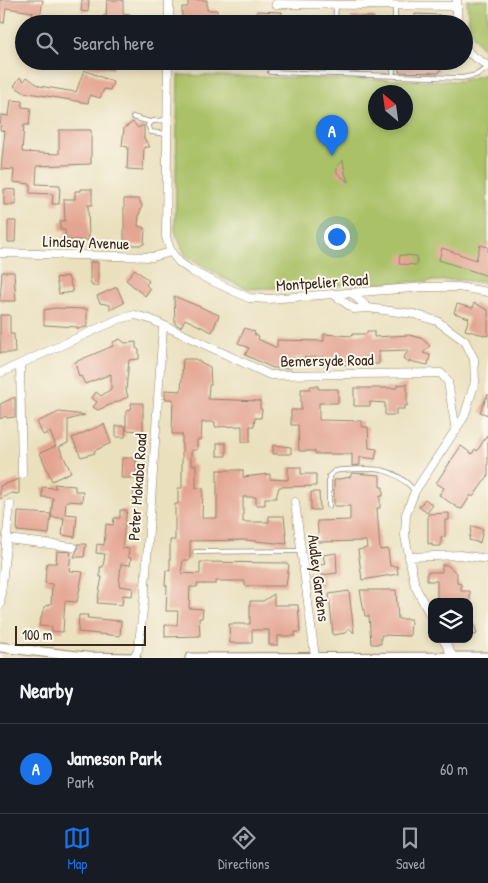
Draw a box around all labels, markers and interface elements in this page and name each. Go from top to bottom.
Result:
search box [15,15,473,70]
icon: search [33,29,61,57]
text: Search here [73,30,154,56]
north arrow [368,85,413,130]
pin: A [316,115,348,156]
your location [324,224,350,250]
street label: Lindsay Avenue [42,229,130,255]
street label: Montpelier Road [275,268,369,296]
street label: Bemersyde Road [280,348,374,372]
street label: Peter Mokaba Road [122,433,152,541]
street label: Audley Gardens [303,533,335,623]
map controls [428,598,473,643]
button: layers [428,598,473,643]
scale bar [15,623,146,646]
text: 100 m [22,625,52,644]
text: Nearby [20,676,73,705]
text: Jameson Park [67,745,162,771]
text: A [32,758,40,780]
text: 60 m [440,758,468,780]
text: Park [67,771,94,793]
tab: Map [63,824,91,873]
tab: Directions [218,824,269,873]
tab: Saved [396,824,425,873]

